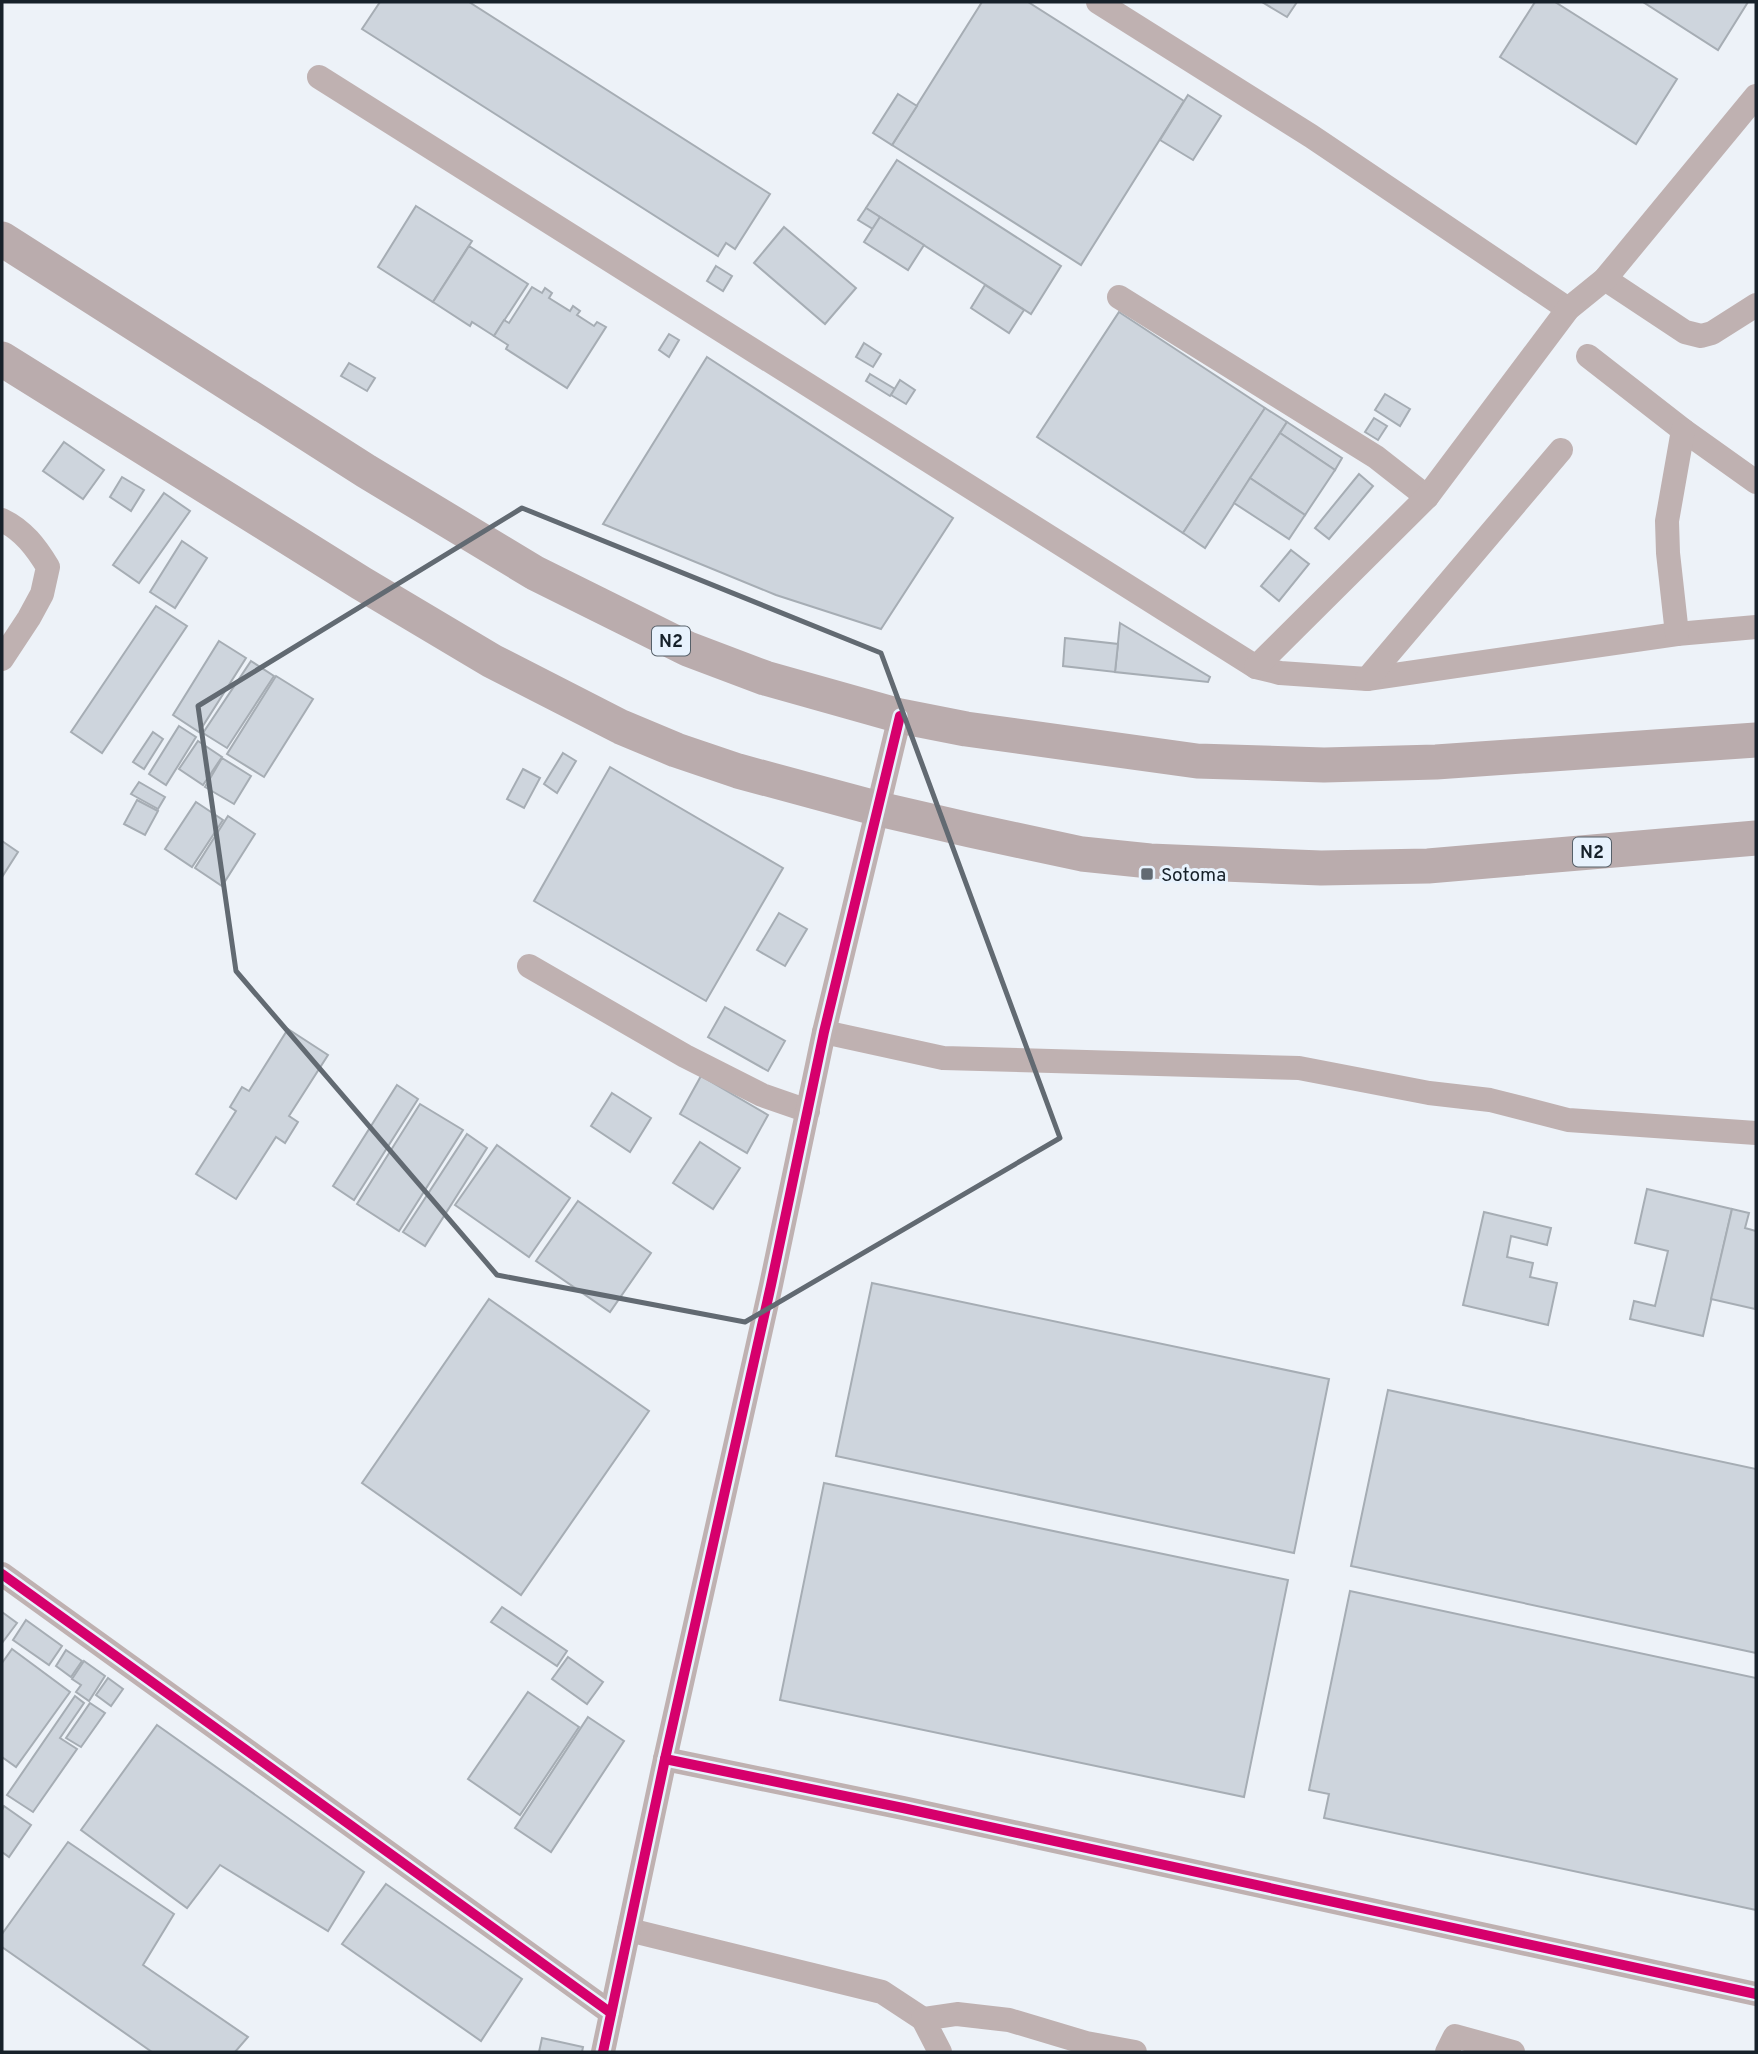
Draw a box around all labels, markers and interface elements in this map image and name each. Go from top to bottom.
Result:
road number: N2 [652,626,690,656]
road number: N2 [1573,838,1611,866]
place label: Sotoma [1161,864,1226,888]
marker: Sotoma [1139,866,1155,882]

